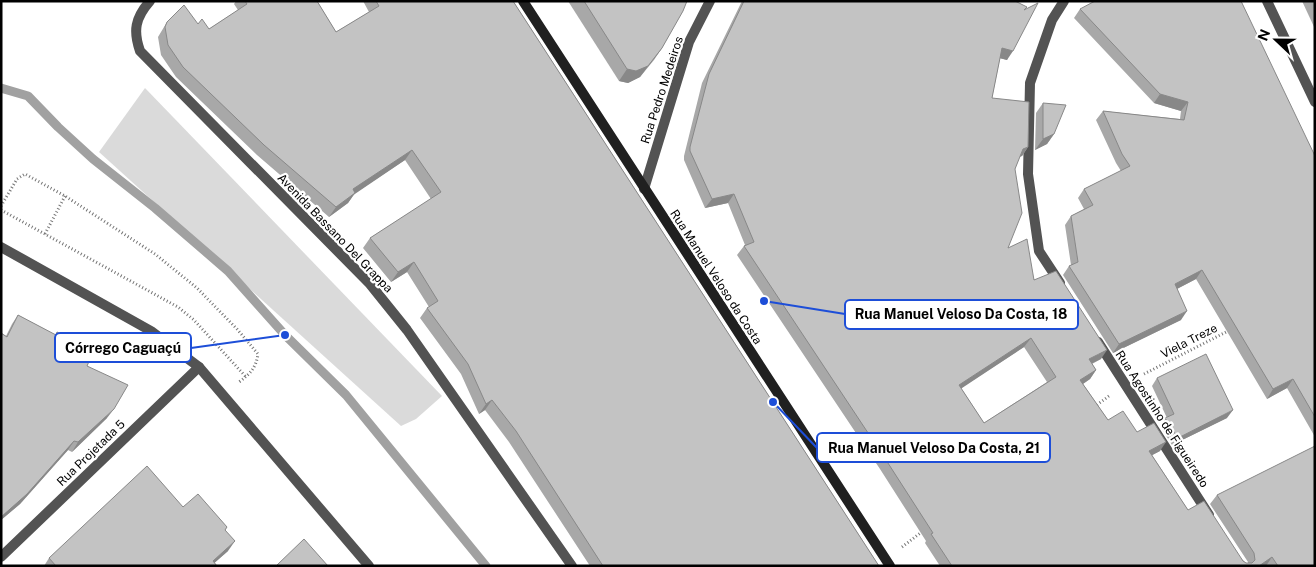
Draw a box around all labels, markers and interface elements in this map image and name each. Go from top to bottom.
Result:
north arrow [1251,15,1301,65]
text: N [1254,27,1273,43]
street label: Rua Pedro Medeiros [638,35,686,145]
street label: Avenida Bassano Del Grappa [275,171,395,295]
street label: Rua Manuel Veloso da Costa [667,207,765,347]
callout: Rua Manuel Veloso Da Costa, 18 [845,300,1078,329]
text: Rua Manuel Veloso Da Costa, 18 [855,306,1067,322]
street label: Viela Treze [1158,321,1220,361]
callout: Córrego Caguaçú [55,333,191,362]
text: Córrego Caguaçú [65,340,181,356]
street label: Rua Agostinho de Figueiredo [1113,348,1212,490]
street label: Rua Projetada 5 [54,417,128,489]
callout: Rua Manuel Veloso Da Costa, 21 [817,433,1050,462]
text: Rua Manuel Veloso Da Costa, 21 [828,440,1040,456]

